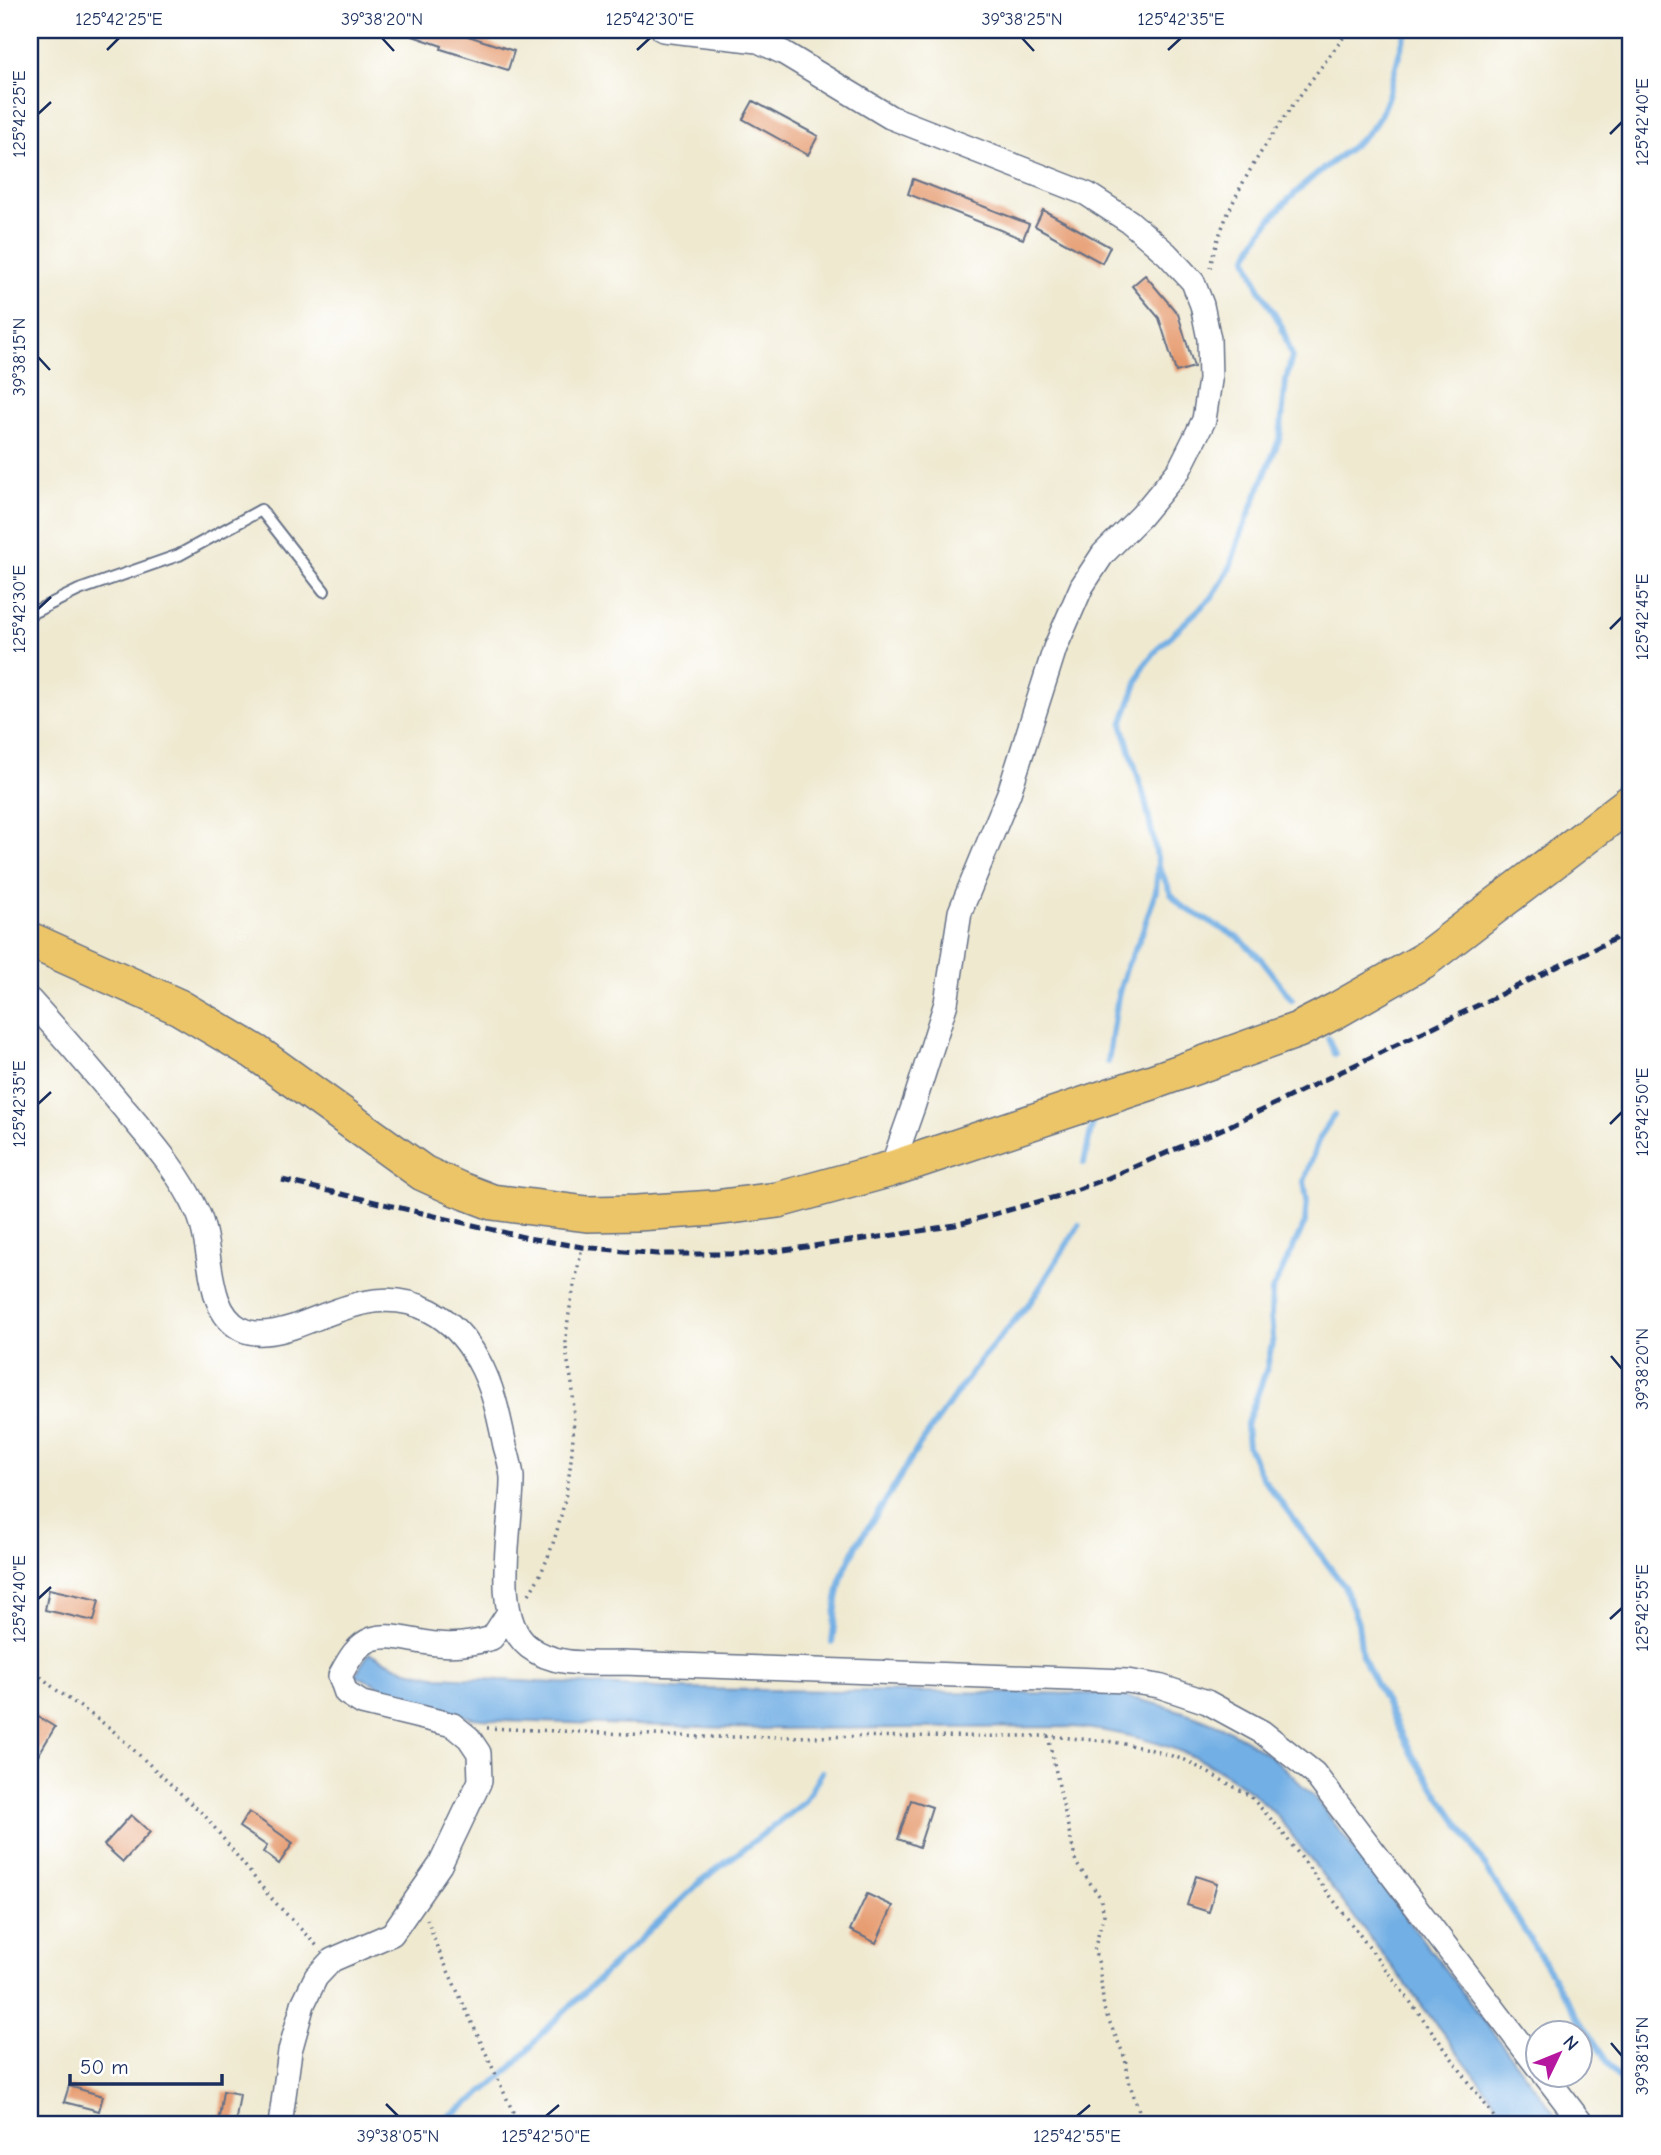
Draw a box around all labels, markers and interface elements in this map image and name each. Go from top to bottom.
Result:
text: 125°42'25"E [75,9,163,30]
text: 39°38'20"N [341,9,423,30]
text: 125°42'30"E [606,9,694,30]
text: 39°38'25"N [982,9,1062,30]
text: 125°42'35"E [1137,9,1225,30]
text: 125°42'25"E [9,70,30,158]
text: 125°42'40"E [1632,78,1653,166]
text: 39°38'15"N [9,318,30,396]
text: 125°42'30"E [9,565,30,653]
text: 125°42'45"E [1632,574,1653,660]
text: 125°42'35"E [9,1060,30,1148]
text: 125°42'50"E [1632,1067,1653,1156]
text: 39°38'20"N [1632,1328,1653,1410]
text: 125°42'40"E [9,1555,30,1643]
text: 125°42'55"E [1632,1564,1653,1652]
text: 39°38'15"N [1632,2017,1653,2095]
north arrow [1524,2018,1594,2088]
text: N [1558,2031,1583,2055]
scale bar [70,2043,222,2087]
text: 50 m [80,2055,129,2079]
text: 39°38'05"N [357,2126,439,2147]
text: 125°42'50"E [502,2126,591,2147]
text: 125°42'55"E [1033,2126,1121,2147]

